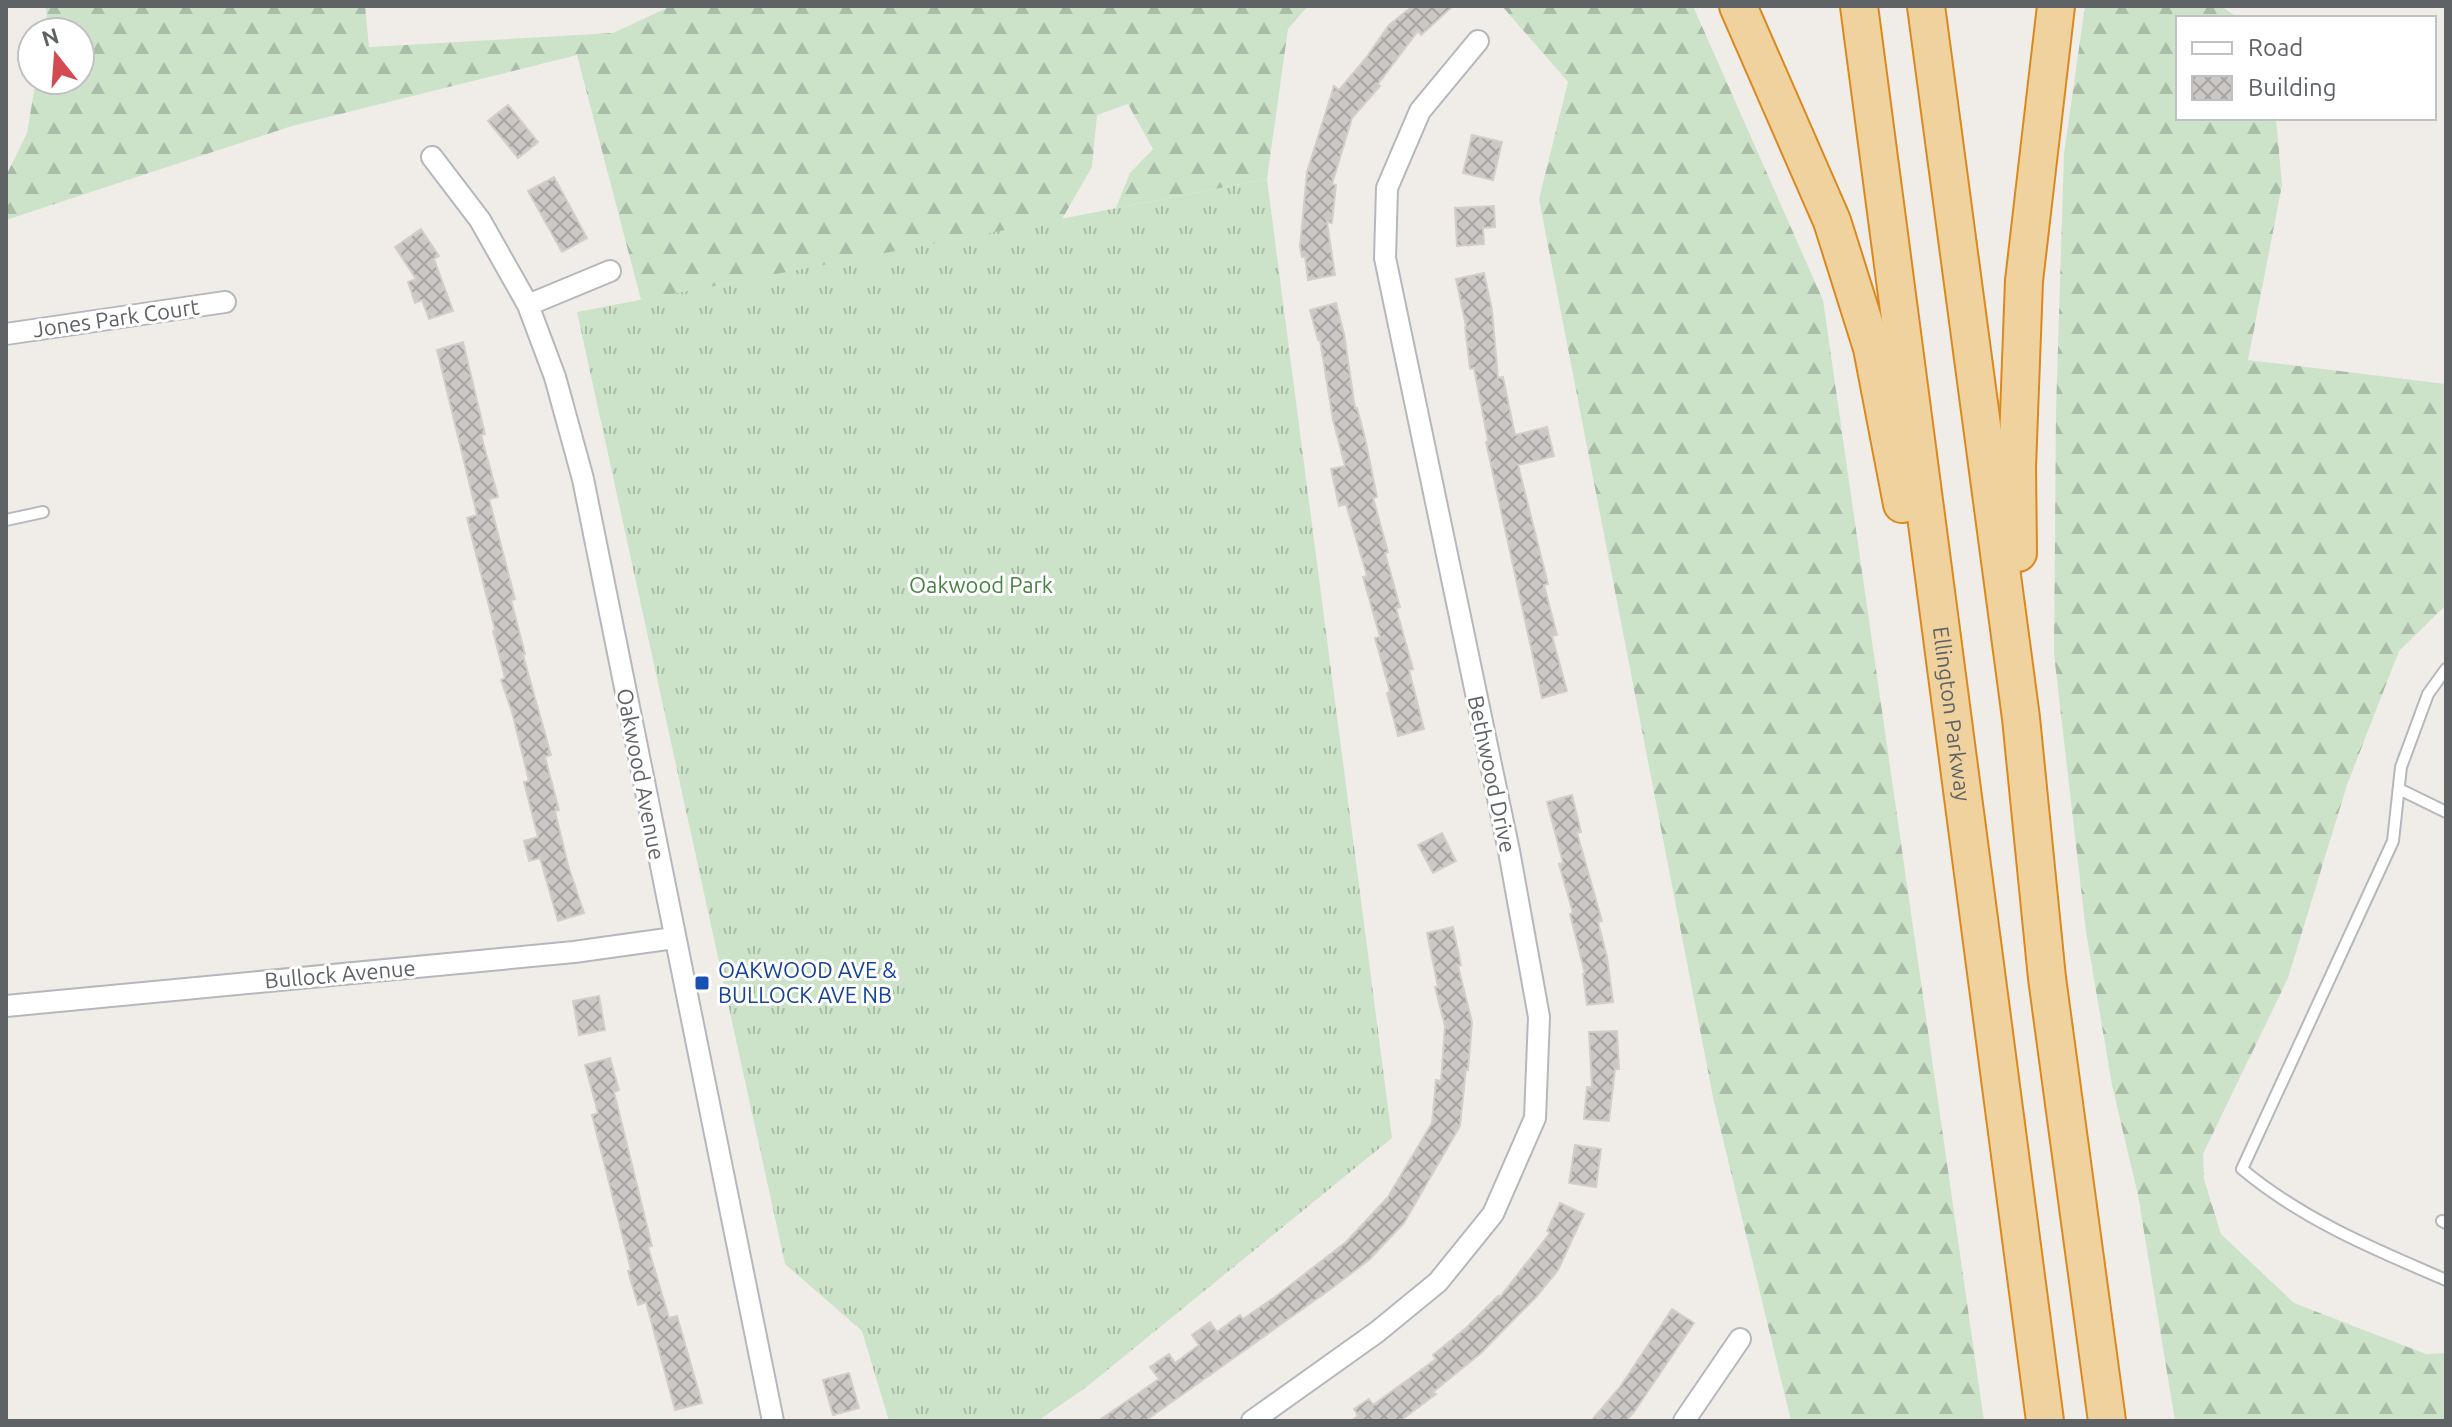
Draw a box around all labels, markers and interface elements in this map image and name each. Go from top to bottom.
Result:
north arrow [16,16,96,96]
legend [2176,16,2436,120]
text: N [38,22,62,51]
text: Road [2248,34,2303,61]
text: Building [2248,74,2336,101]
street label: Jones Park Court [31,293,201,342]
park label: Oakwood Park [909,572,1053,597]
street label: Ellington Parkway [1929,625,1976,803]
street label: Oakwood Avenue [613,686,670,862]
street label: Bethwood Drive [1464,693,1521,855]
street label: Bullock Avenue [263,954,416,993]
place label: OAKWOOD AVE & BULLOCK AVE NB [718,957,897,1007]
marker: OAKWOOD AVE & BULLOCK AVE NB [693,974,711,992]

